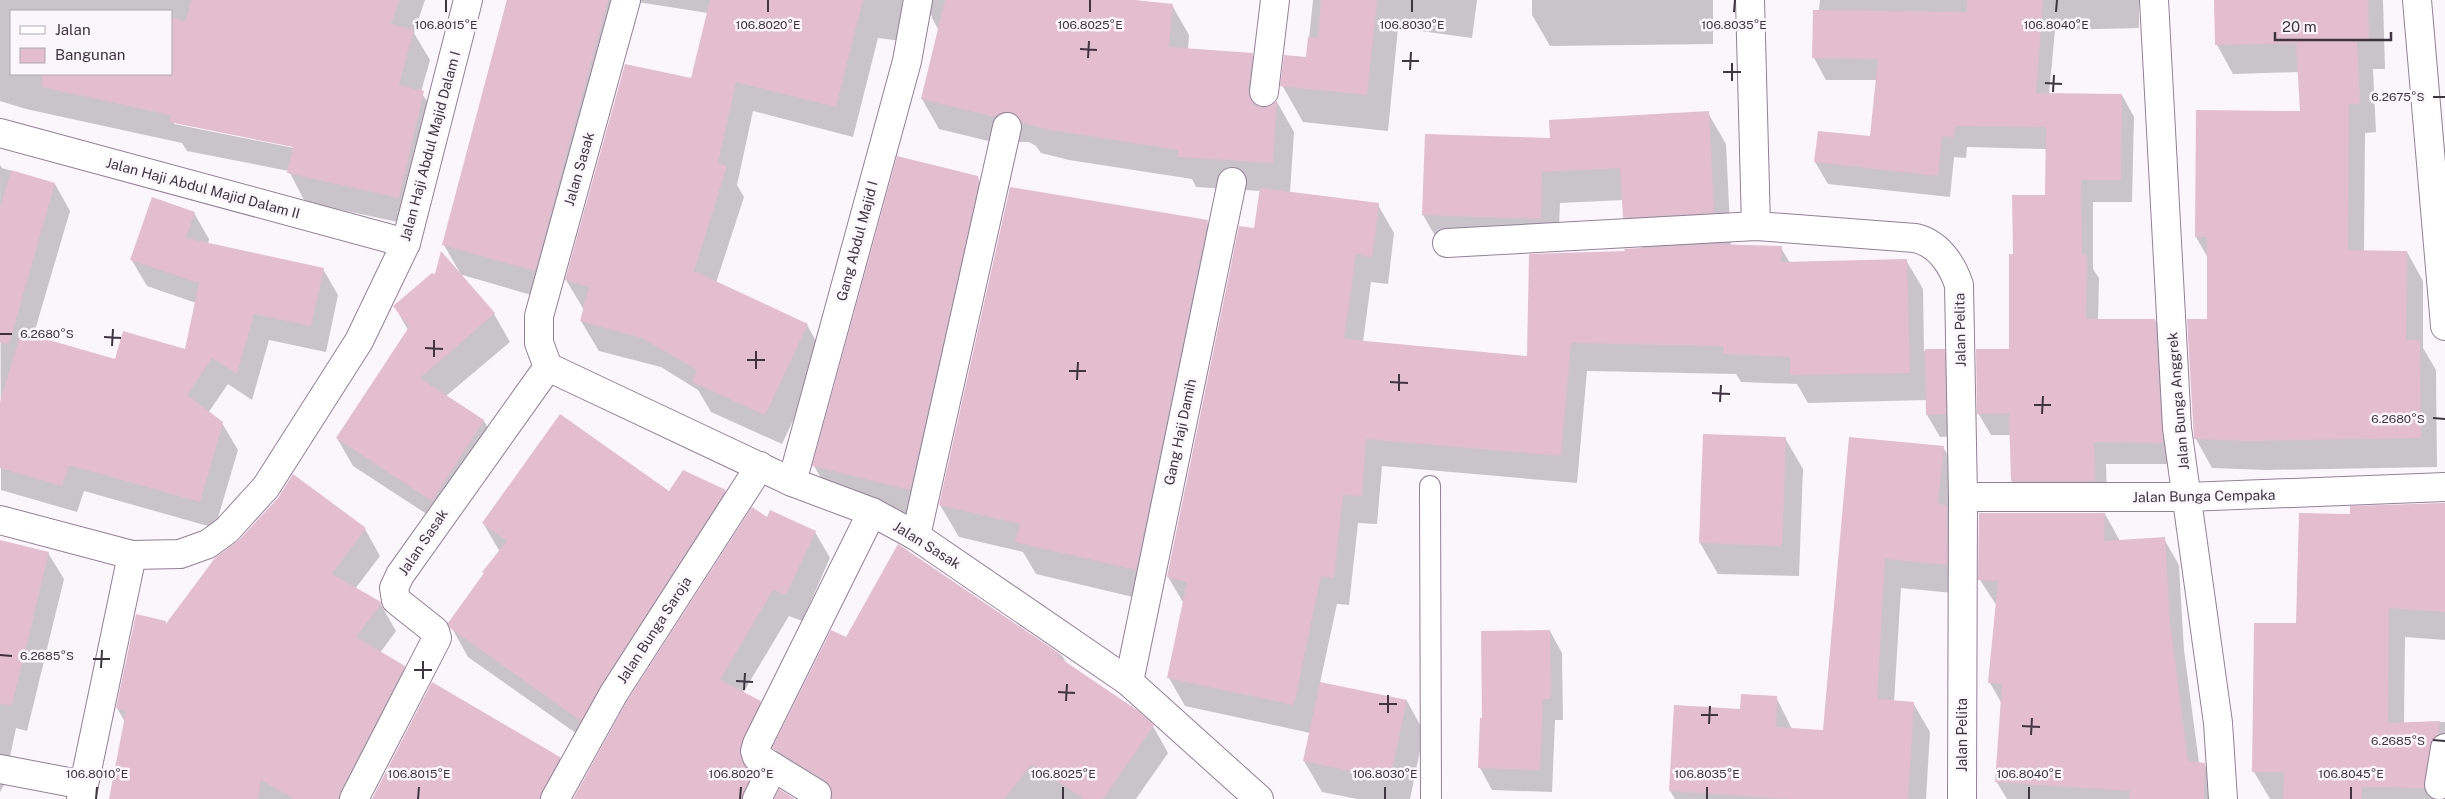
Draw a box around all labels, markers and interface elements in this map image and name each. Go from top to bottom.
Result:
legend [10,10,172,75]
scale bar [2275,10,2391,42]
text: 106.8015°E [415,18,477,32]
text: 106.8020°E [736,18,800,32]
text: 106.8025°E [1057,18,1123,32]
text: 106.8030°E [1379,18,1445,32]
text: 106.8035°E [1701,18,1767,32]
text: 106.8040°E [2023,18,2089,32]
text: 20 m [2282,18,2317,35]
text: Jalan [55,21,91,38]
text: Bangunan [55,46,126,63]
street label: Jalan Haji Abdul Majid Dalam I [397,49,463,243]
text: 6.2675°S [2371,90,2425,104]
street label: Jalan Sasak [561,130,597,208]
street label: Jalan Haji Abdul Majid Dalam II [104,154,302,222]
street label: Gang Abdul Majid I [833,179,881,303]
street label: Jalan Pelita [1951,293,1969,367]
text: 6.2680°S [20,327,74,341]
street label: Jalan Bunga Anggrek [2164,331,2192,471]
street label: Gang Haji Damih [1161,377,1199,487]
text: 6.2680°S [2371,412,2425,426]
street label: Jalan Bunga Cempaka [2132,487,2276,505]
street label: Jalan Sasak [395,506,451,578]
street label: Jalan Sasak [890,518,964,572]
street label: Jalan Bunga Saroja [614,574,694,686]
text: 6.2685°S [20,649,74,663]
street label: Jalan Pelita [1954,698,1970,772]
text: 6.2685°S [2371,734,2425,748]
text: 106.8010°E [66,767,128,781]
text: 106.8015°E [388,767,450,781]
text: 106.8020°E [709,767,773,781]
text: 106.8025°E [1030,767,1096,781]
text: 106.8030°E [1352,767,1418,781]
text: 106.8035°E [1674,767,1740,781]
text: 106.8040°E [1996,767,2062,781]
text: 106.8045°E [2318,767,2384,781]

